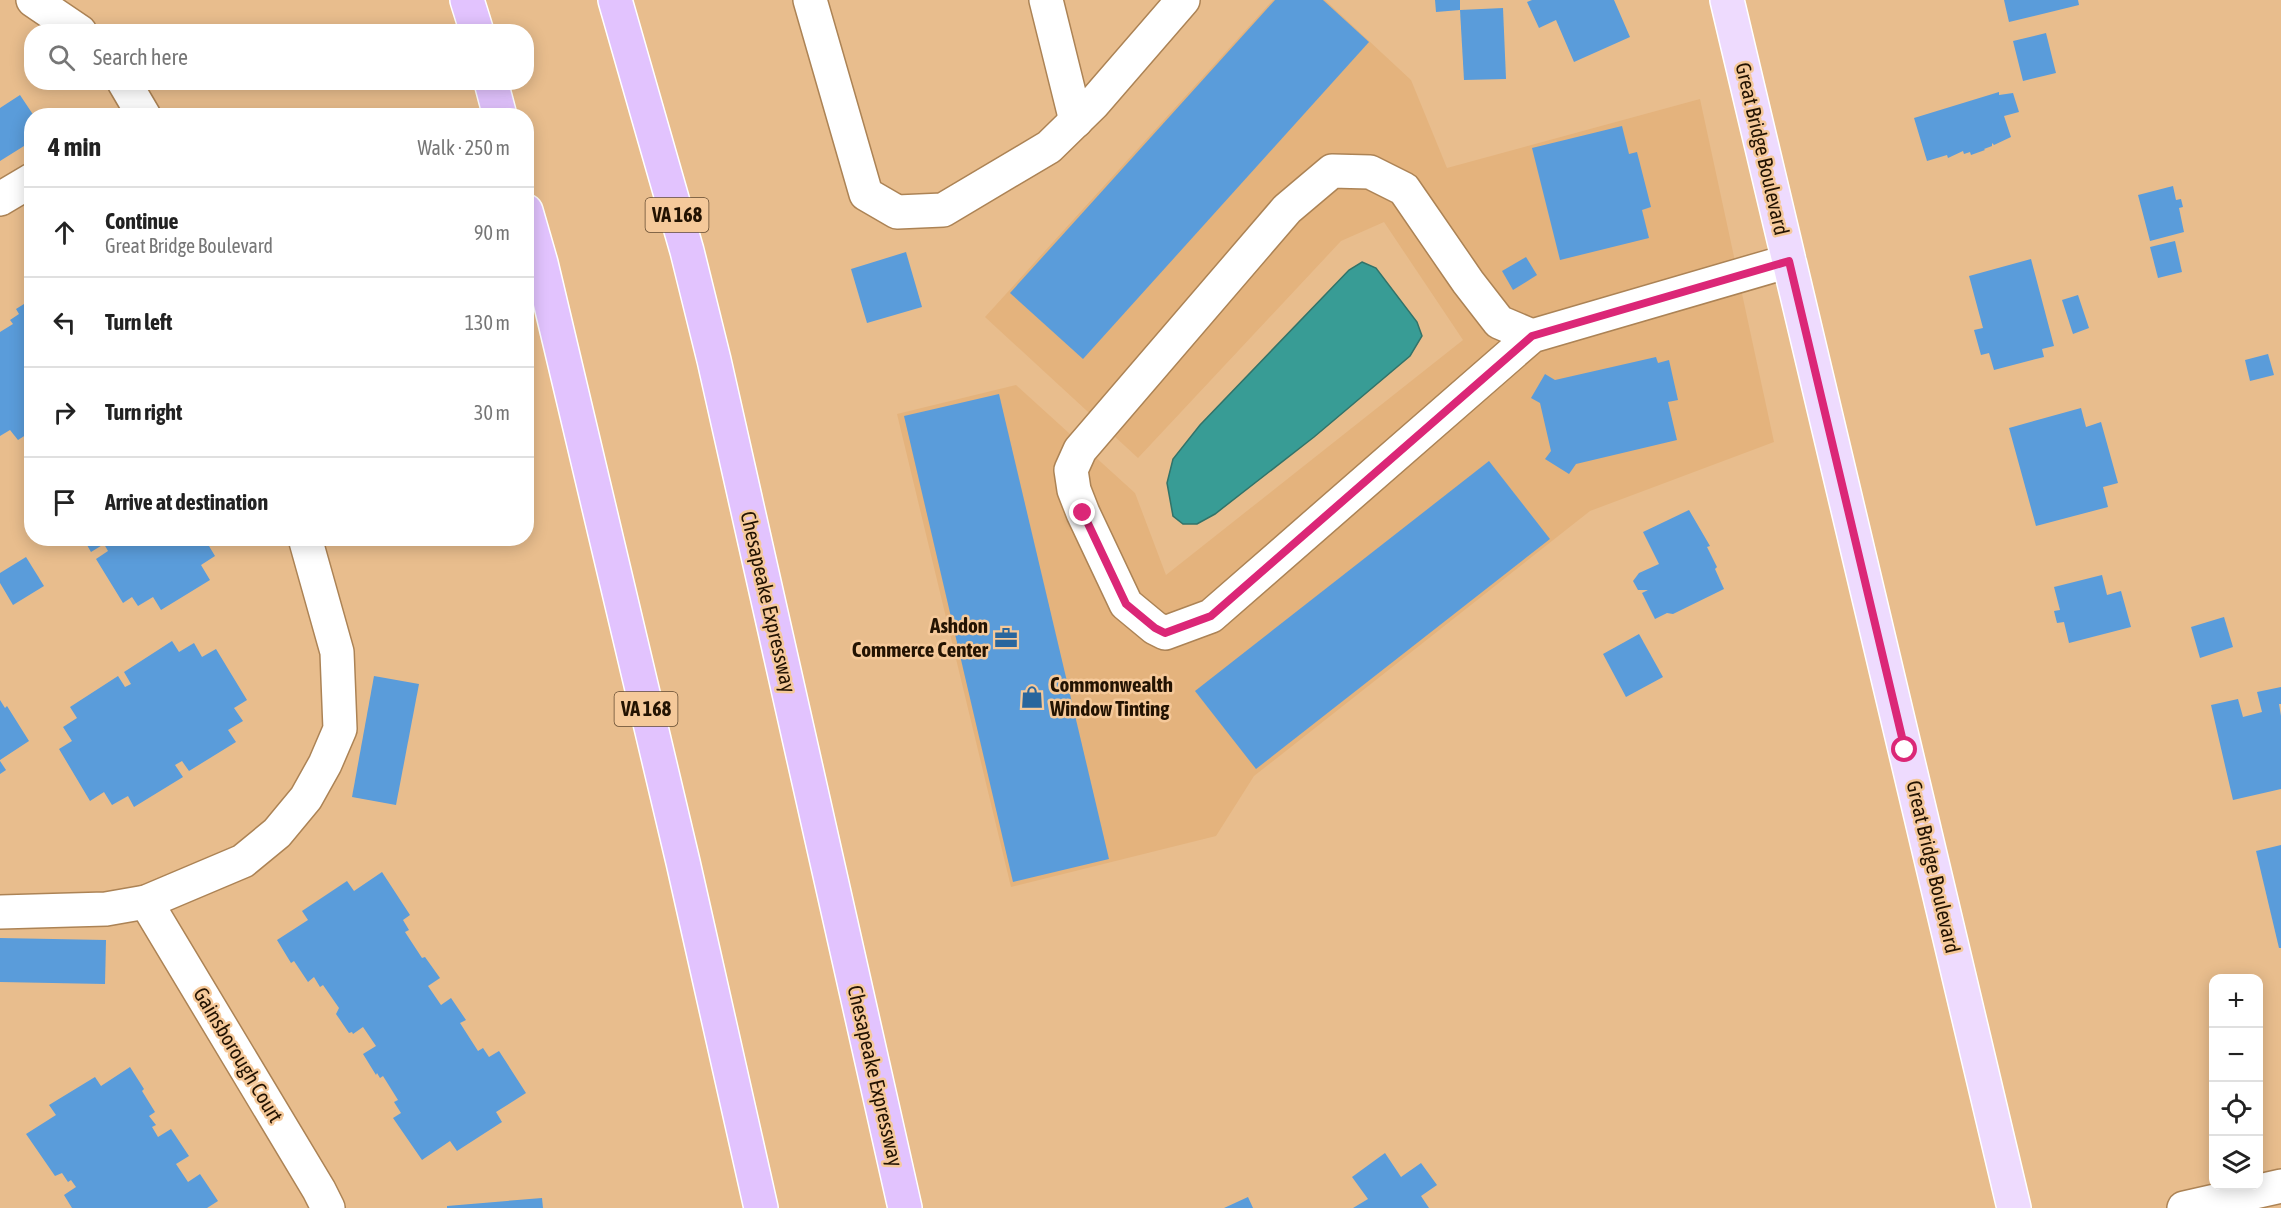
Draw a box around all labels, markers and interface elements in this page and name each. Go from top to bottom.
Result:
search box [24,24,534,90]
icon: search [45,41,78,74]
text: Search here [93,44,188,70]
street label: Great Bridge Boulevard [1731,60,1795,237]
text: 4 min [48,132,101,162]
text: Walk · 250 m [418,136,510,159]
road number: VA 168 [646,198,708,232]
text: Continue [105,208,179,234]
icon: ahead [48,216,81,249]
text: 90 m [474,221,510,244]
text: Great Bridge Boulevard [105,234,273,257]
icon: left [48,306,81,339]
text: Turn left [105,309,172,335]
text: 130 m [465,311,510,334]
icon: right [48,396,81,429]
text: Turn right [105,399,182,425]
text: 30 m [474,401,510,424]
icon: arrive [48,486,81,519]
text: Arrive at destination [105,489,268,515]
route end [1069,499,1095,525]
street label: Chesapeake Expressway [736,509,802,695]
place label: Ashdon Commerce Center [852,613,989,661]
office icon: Ashdon Commerce Center [993,625,1019,651]
place label: Commonwealth Window Tinting [1049,672,1173,720]
shop icon: Commonwealth Window Tinting [1019,684,1045,710]
road number: VA 168 [614,692,678,726]
route start [1891,736,1917,762]
street label: Great Bridge Boulevard [1902,778,1966,955]
map controls [2209,974,2263,1190]
button: + [2209,974,2263,1028]
street label: Gainsborough Court [189,983,289,1126]
street label: Chesapeake Expressway [843,983,909,1169]
button: − [2209,1028,2263,1082]
button: locate [2209,1082,2263,1136]
button: layers [2209,1136,2263,1190]

